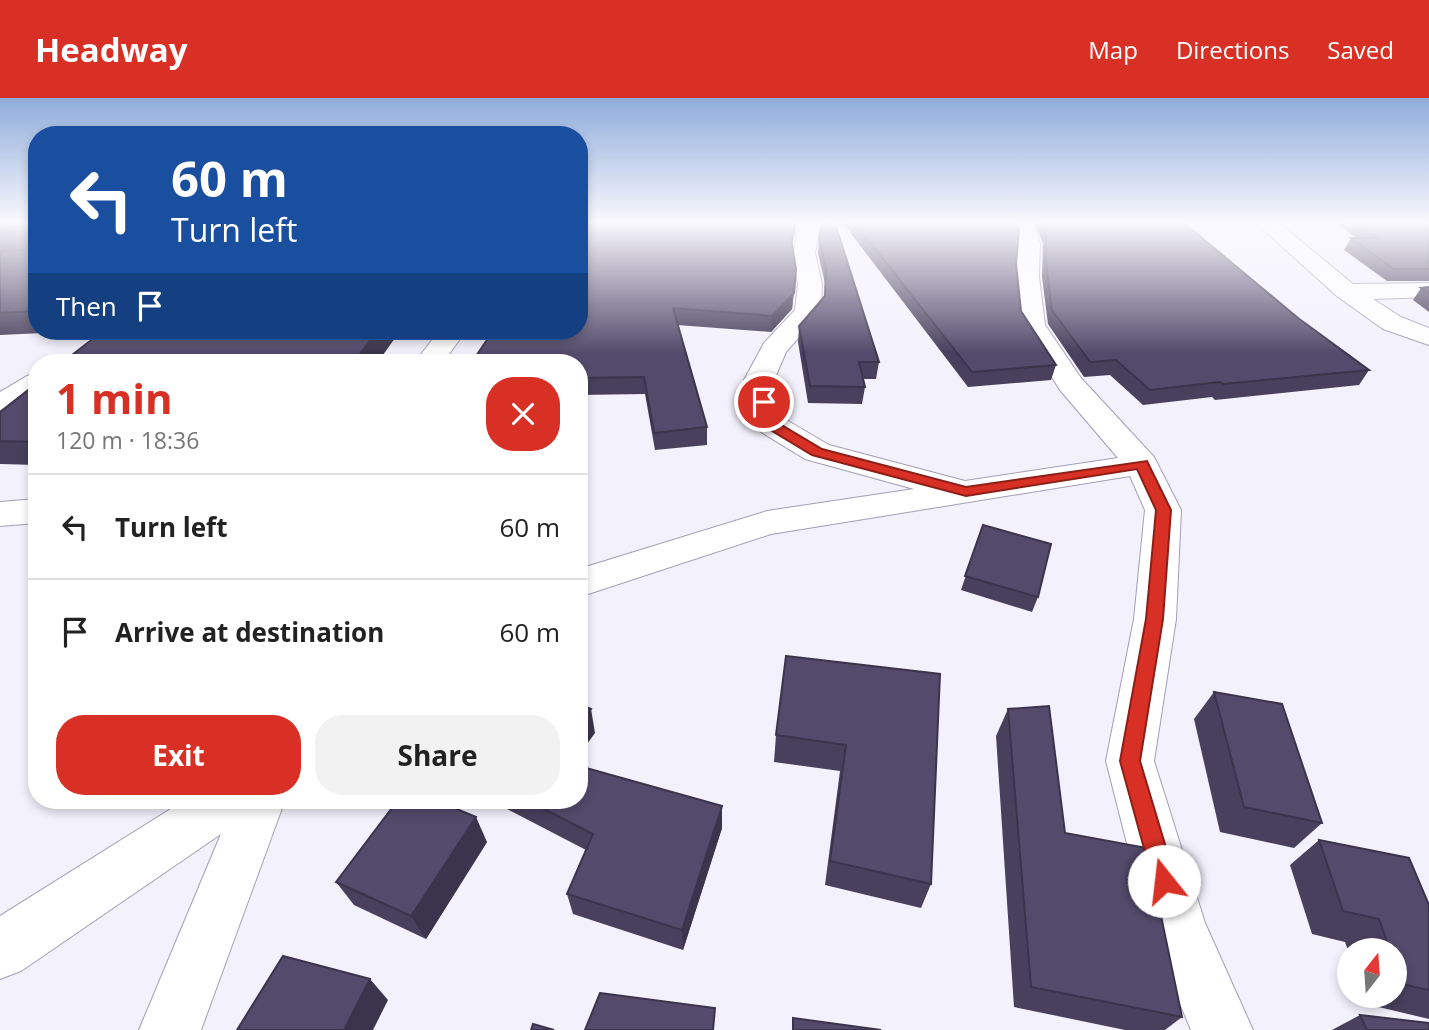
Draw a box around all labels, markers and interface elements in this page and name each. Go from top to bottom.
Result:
text: Headway [35,27,188,72]
text: Map [1088,33,1138,66]
text: Directions [1176,33,1289,66]
text: Saved [1327,33,1394,66]
text: 60 m [171,145,288,211]
icon: left [56,154,147,245]
text: Turn left [171,208,297,251]
icon: arrive [131,287,169,325]
text: Then [56,288,117,324]
text: 1 min [56,369,173,426]
pin [734,372,794,432]
button: close [486,377,560,451]
icon: arrive [745,383,783,421]
text: 120 m · 18:36 [56,424,199,456]
icon: left [56,508,94,546]
text: Turn left [115,509,227,545]
text: 60 m [499,509,560,545]
icon: arrive [56,613,94,651]
text: Arrive at destination [115,614,384,650]
text: 60 m [499,614,560,650]
button: Exit [56,715,301,795]
button: Share [315,715,560,795]
position arrow [1127,844,1201,918]
north arrow [1337,938,1407,1008]
map controls [1337,938,1407,1008]

